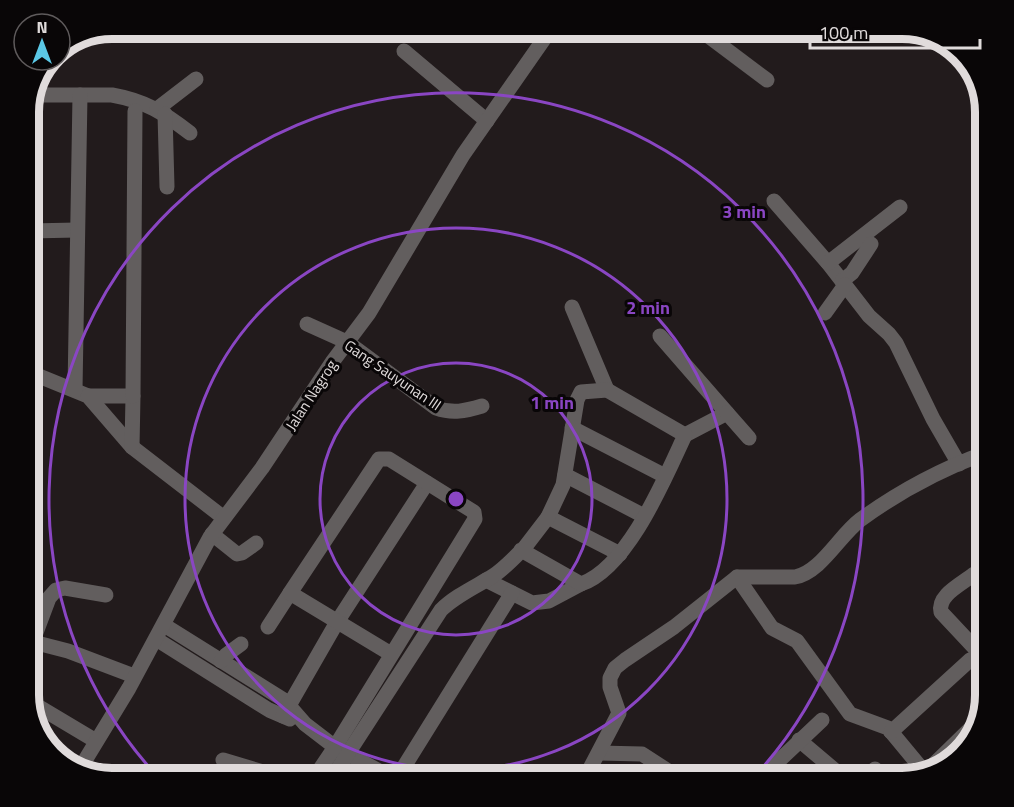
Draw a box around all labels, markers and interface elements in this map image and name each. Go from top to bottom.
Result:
north arrow [12,12,72,72]
scale bar [810,12,980,50]
text: N [36,15,48,39]
text: 100 m [819,19,868,46]
text: 3 min [722,198,766,225]
text: 2 min [626,294,670,321]
street label: Gang Sauyunan III [340,334,446,416]
street label: Jalan Nagrog [280,355,343,435]
text: 1 min [530,389,574,416]
centre of rings [446,489,466,509]

